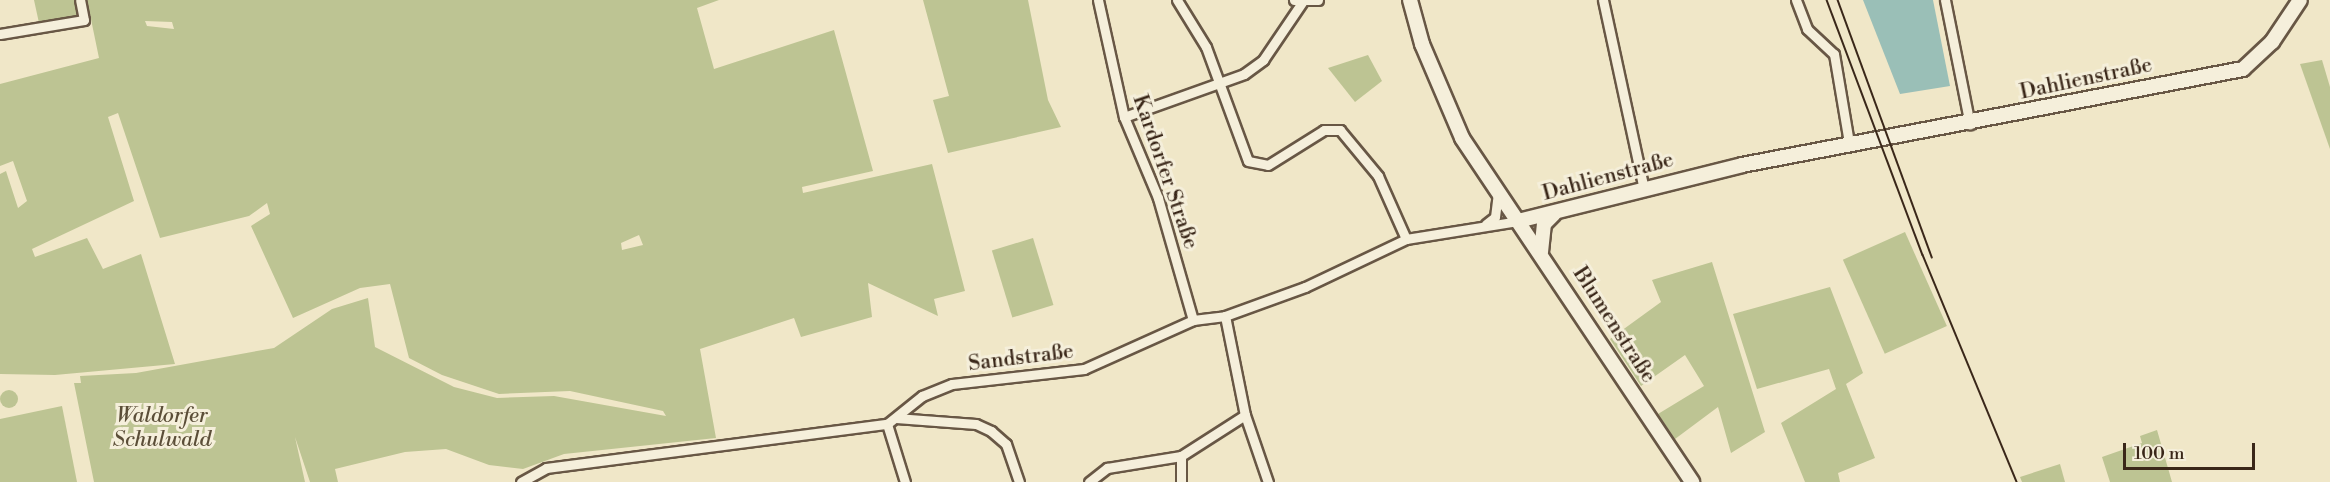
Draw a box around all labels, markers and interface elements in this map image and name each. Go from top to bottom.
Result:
street label: Dahlienstraße [2018,53,2154,105]
street label: Kardorfer Straße [1127,91,1203,253]
street label: Dahlienstraße [1540,147,1676,207]
street label: Blumenstraße [1567,262,1661,388]
street label: Sandstraße [967,339,1075,377]
park label: Waldorfer Schulwald [113,403,211,453]
scale bar [2126,431,2258,469]
text: 100 m [2134,442,2185,465]

